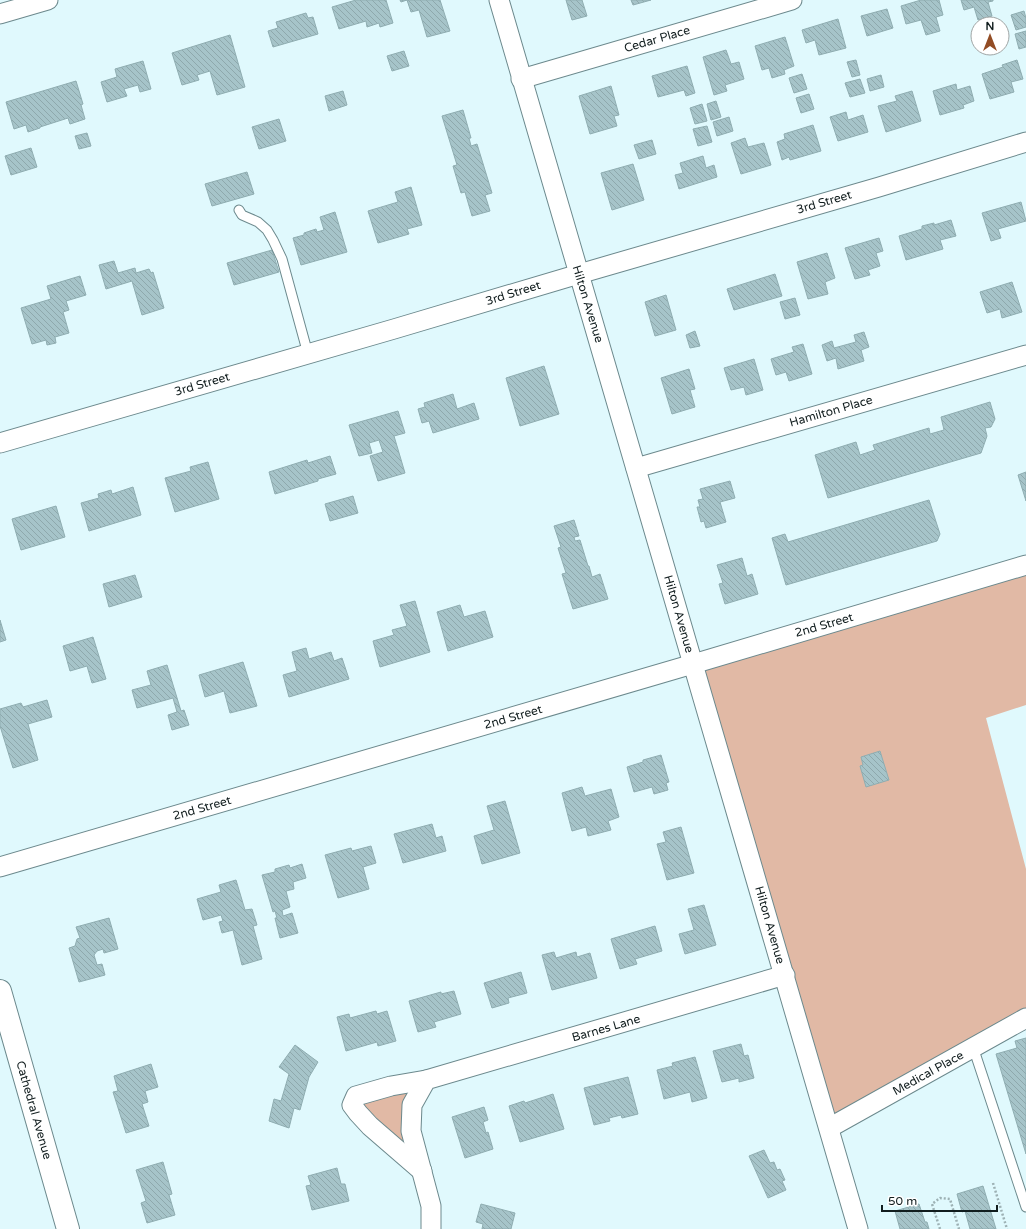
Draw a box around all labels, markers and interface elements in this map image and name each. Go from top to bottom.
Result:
north arrow [970,16,1010,56]
text: N [986,20,994,33]
street label: Cedar Place [622,23,692,55]
street label: 3rd Street [795,187,854,217]
street label: Hilton Avenue [570,264,606,345]
street label: 3rd Street [484,278,543,308]
street label: 3rd Street [173,369,232,399]
street label: Hamilton Place [788,392,874,430]
street label: Hilton Avenue [661,574,697,655]
street label: 2nd Street [793,610,855,640]
street label: 2nd Street [482,702,544,732]
street label: 2nd Street [171,793,233,823]
street label: Hilton Avenue [752,885,788,966]
street label: Barnes Lane [570,1012,642,1044]
street label: Medical Place [890,1048,966,1098]
street label: Cathedral Avenue [13,1059,55,1161]
scale bar [882,1187,997,1213]
text: 50 m [888,1194,917,1208]

